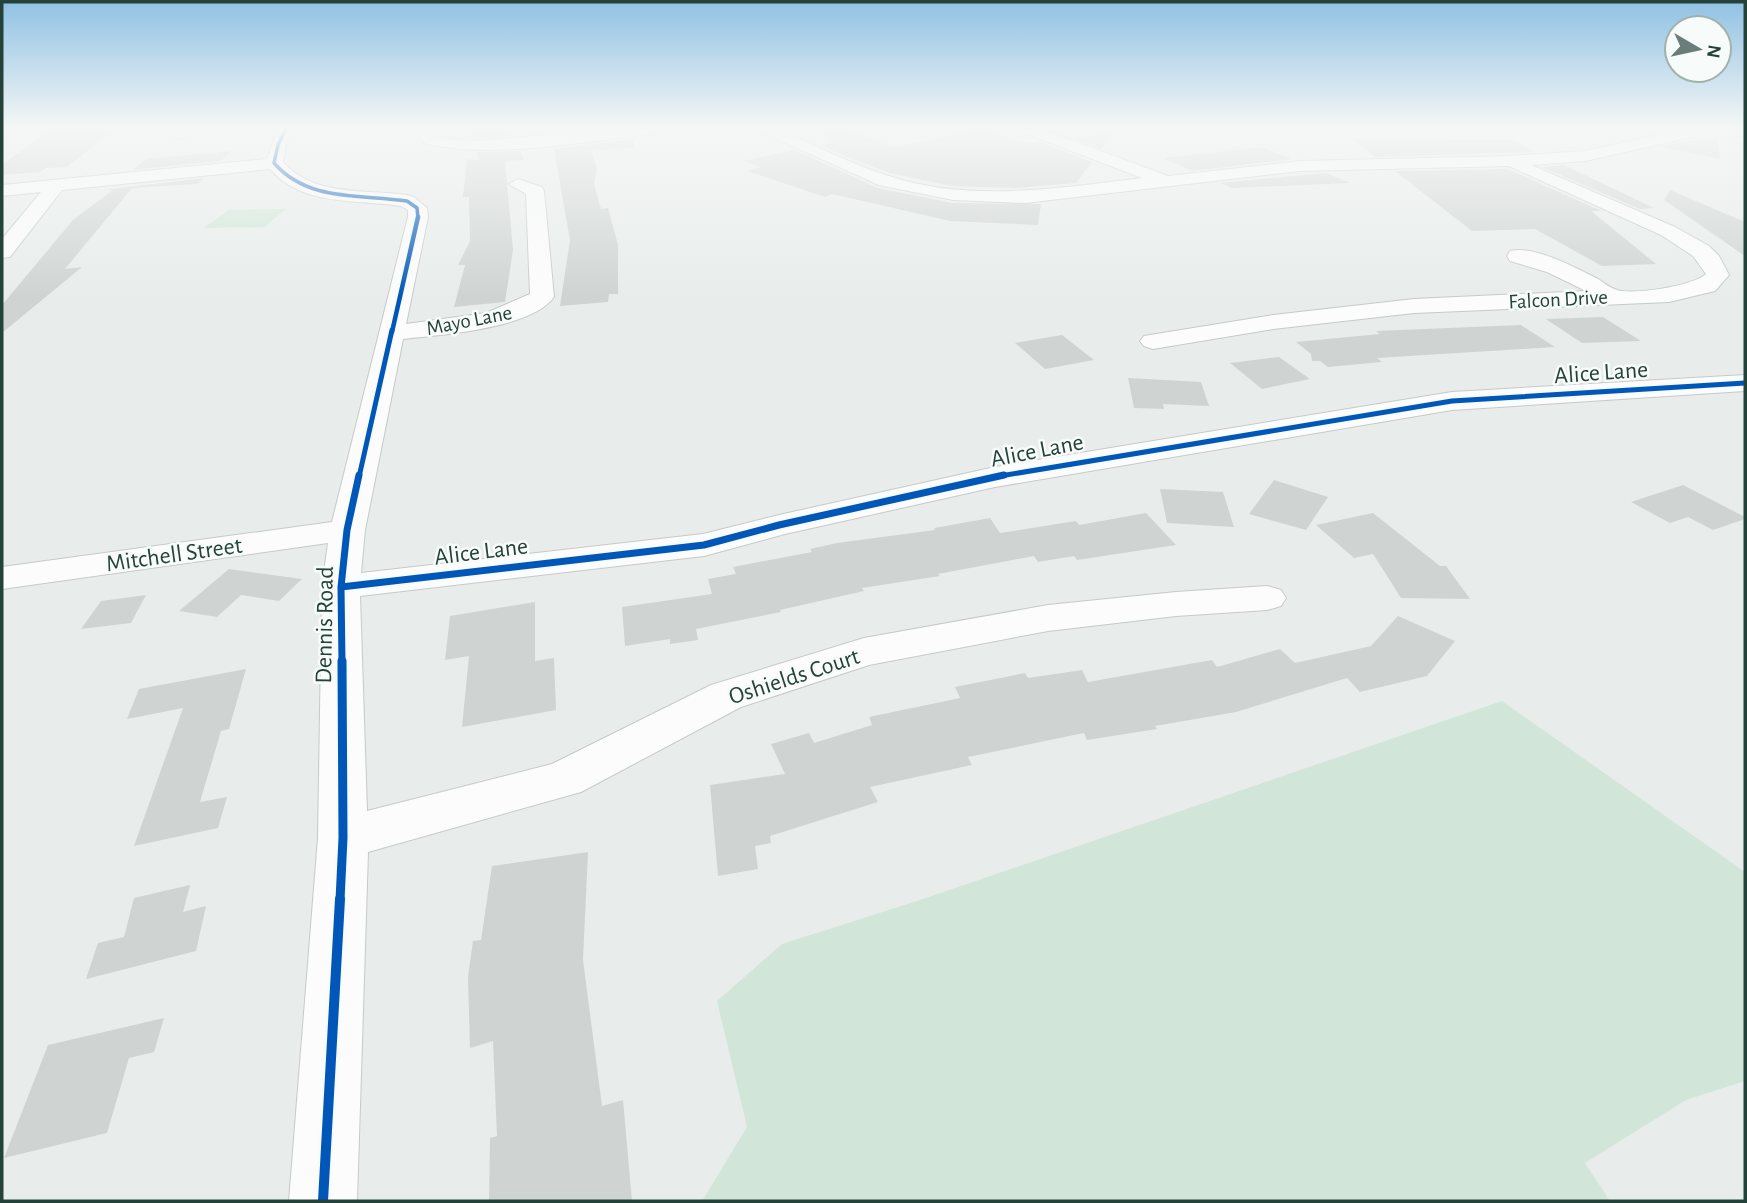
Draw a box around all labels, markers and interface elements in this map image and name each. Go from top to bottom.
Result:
north arrow [1663,14,1733,84]
text: N [1703,43,1724,59]
street label: Falcon Drive [1508,286,1608,313]
street label: Mayo Lane [424,302,514,339]
street label: Alice Lane [1553,358,1649,388]
street label: Alice Lane [989,430,1086,472]
street label: Mitchell Street [105,534,244,576]
street label: Alice Lane [433,534,529,570]
street label: Dennis Road [312,566,338,684]
street label: Oshields Court [726,644,863,709]

